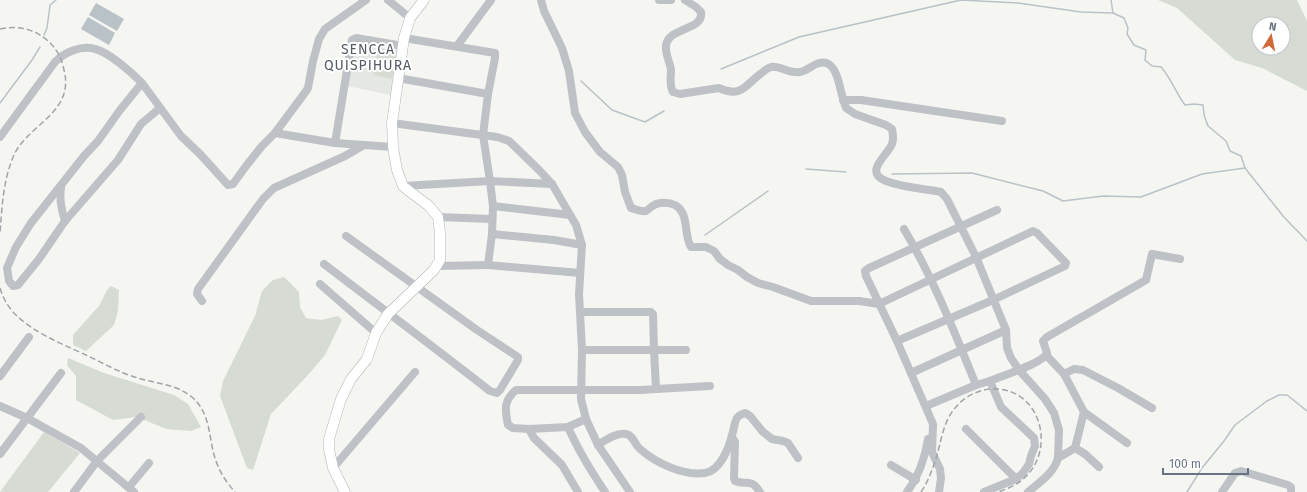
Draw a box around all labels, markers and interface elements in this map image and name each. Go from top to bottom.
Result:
north arrow [1251,16,1291,56]
text: N [1268,20,1277,34]
district label: SENCCA QUISPIHURA [324,41,412,74]
scale bar [1163,450,1248,476]
text: 100 m [1169,457,1201,471]

